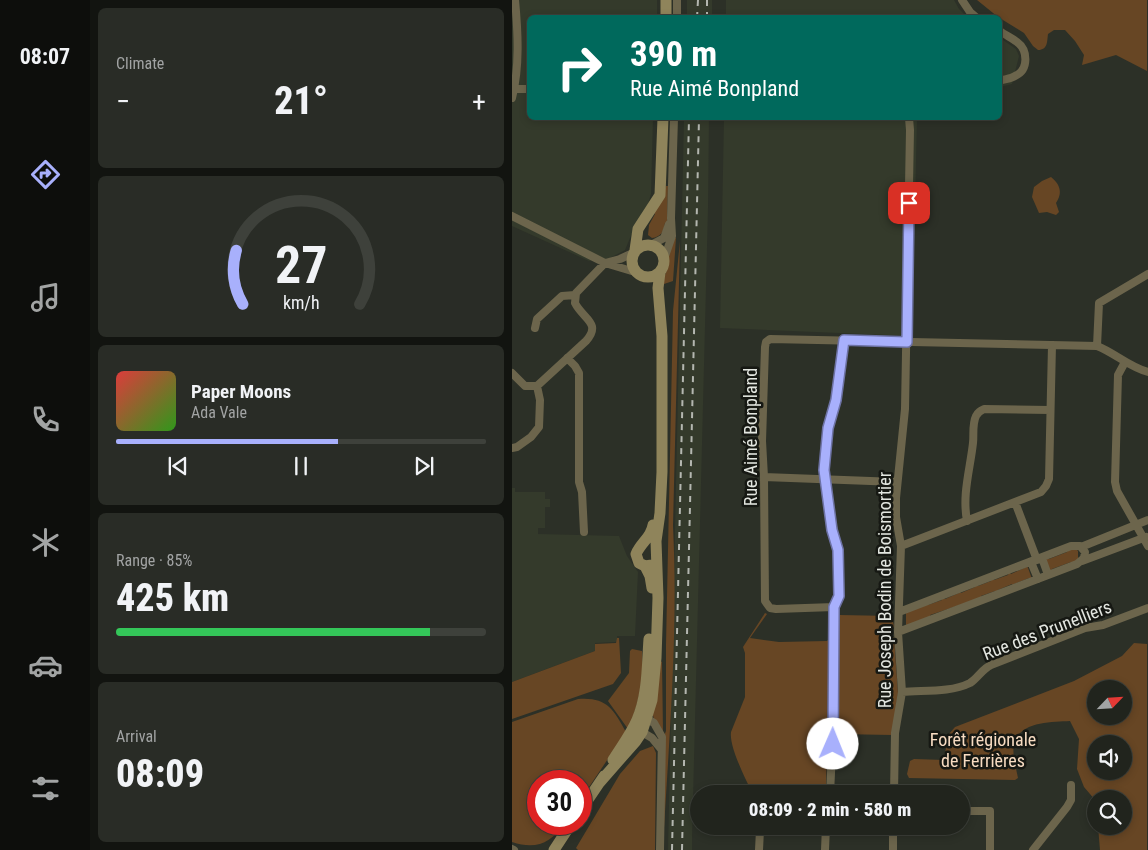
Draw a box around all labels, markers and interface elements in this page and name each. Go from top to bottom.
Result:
text: 390 m [630,34,717,75]
icon: right [547,35,612,100]
text: 08:07 [20,44,70,69]
text: Climate [116,54,164,73]
text: Rue Aimé Bonpland [630,76,799,101]
text: 21° [274,79,328,123]
text: − [116,85,130,118]
text: + [472,85,486,118]
icon: directions [28,157,63,192]
pin [888,182,930,224]
icon: arrive [895,189,923,217]
text: 27 [275,235,327,296]
icon: music [28,280,63,315]
text: km/h [283,292,319,313]
street label: Rue Aimé Bonpland [740,368,761,506]
text: Paper Moons [191,380,291,403]
icon: phone [28,402,63,437]
text: Ada Vale [191,403,247,422]
icon: previous [164,452,192,480]
icon: pause [287,452,315,480]
icon: next [410,452,438,480]
street label: Rue Joseph Bodin de Boismortier [874,471,895,708]
icon: climate [28,525,63,560]
text: Range · 85% [116,551,192,570]
text: 425 km [116,576,229,620]
street label: Rue des Prunelliers [980,596,1114,664]
icon: car [28,648,63,683]
north arrow [1087,680,1132,725]
map controls [1087,680,1132,835]
position arrow [806,717,858,769]
text: Arrival [116,727,157,746]
park label: Forêt régionale de Ferrières [930,729,1036,771]
button: sound [1087,735,1132,780]
text: 08:09 [116,752,204,796]
speed limit sign: 30 [527,770,592,835]
icon: filters [28,771,63,806]
button: search [1087,790,1132,835]
text: 08:09 · 2 min · 580 m [749,798,911,821]

